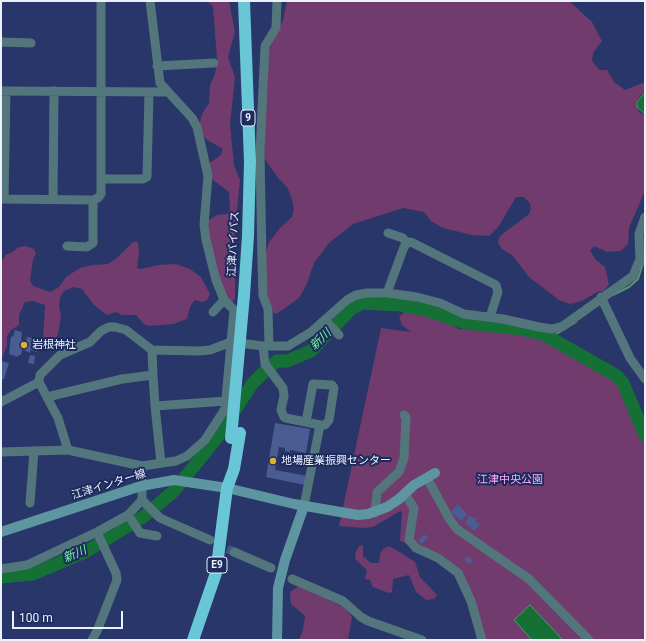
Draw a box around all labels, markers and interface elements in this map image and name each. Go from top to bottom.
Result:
road number: 9 [241,110,255,126]
street label: 江津バイパス [226,211,242,277]
water label: 新川 [307,326,335,354]
place label: 岩根神社 [32,338,76,352]
marker: 岩根神社 [19,340,29,350]
place label: 地場産業振興センター [281,454,391,468]
marker: 地場産業振興センター [268,456,278,466]
street label: 江津インター線 [70,467,148,503]
park label: 江津中央公園 [477,473,543,487]
water label: 新川 [61,544,89,566]
road number: E9 [207,557,227,573]
scale bar [14,603,125,629]
text: 100 m [19,611,53,625]

